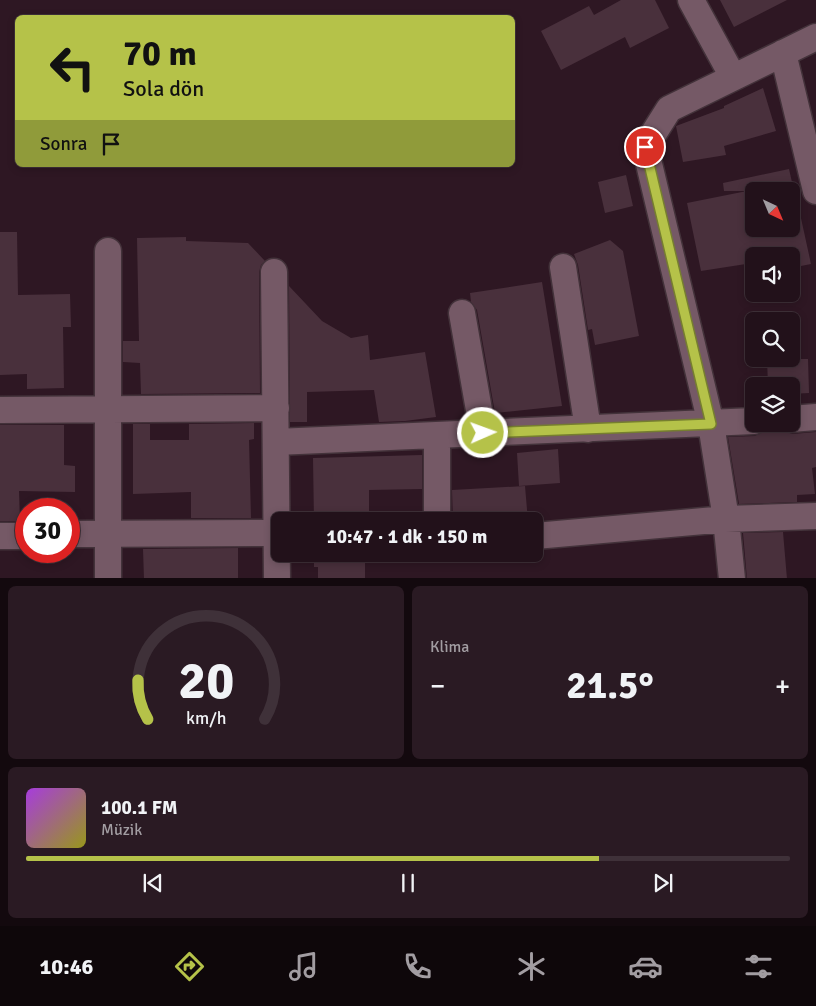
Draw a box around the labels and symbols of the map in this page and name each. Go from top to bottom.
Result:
pin [624,126,666,168]
north arrow [745,182,800,238]
position arrow [456,406,508,458]
speed limit sign: 30 [15,498,80,563]

